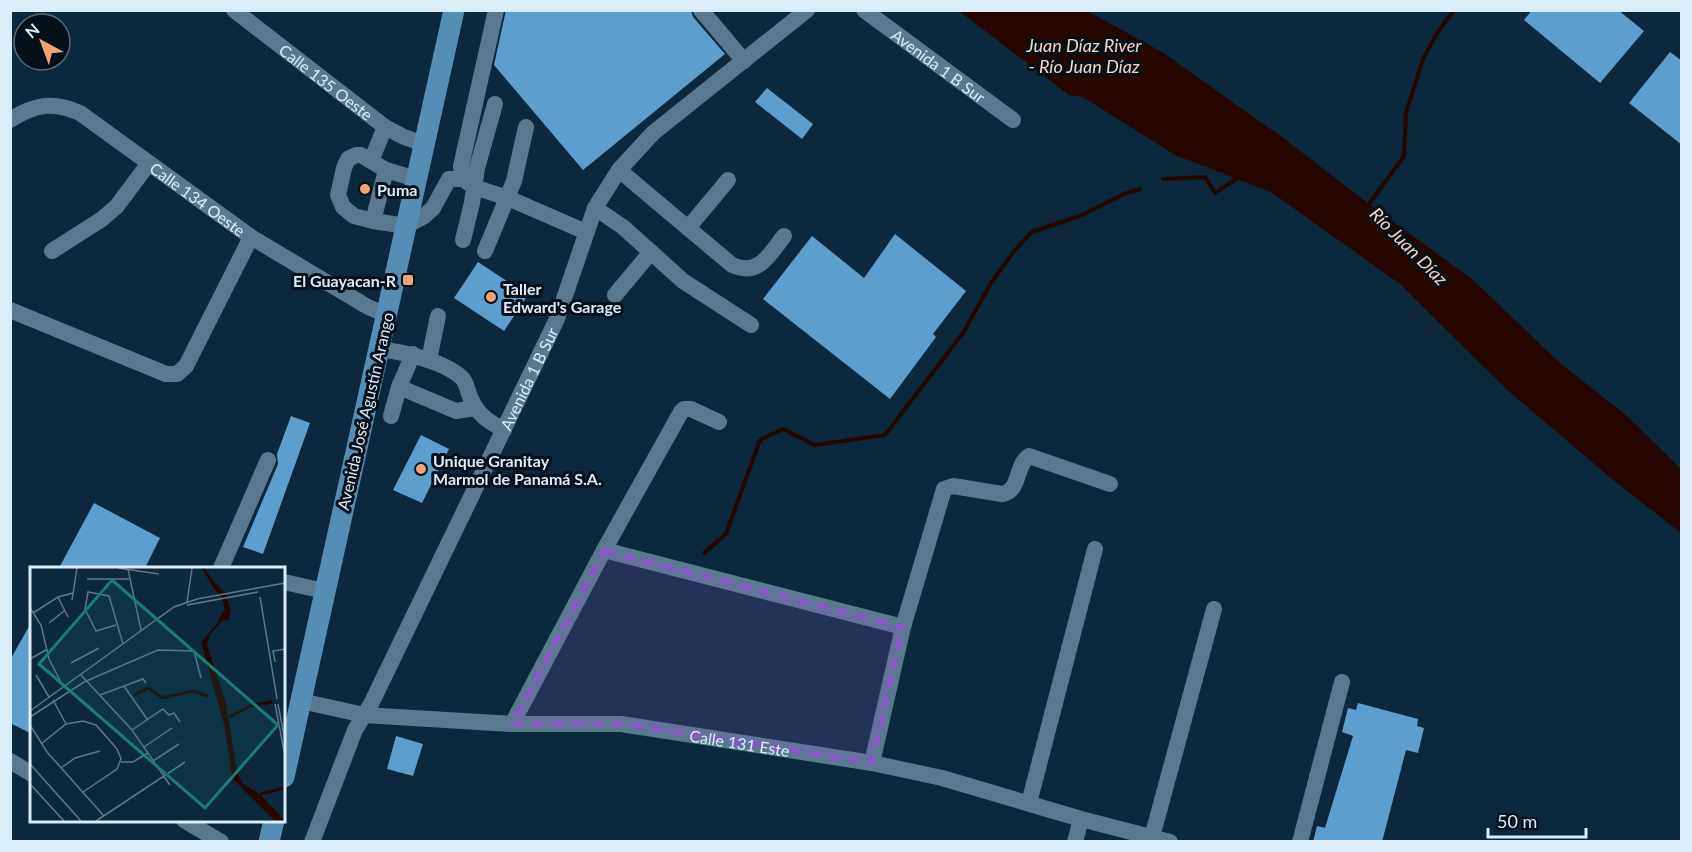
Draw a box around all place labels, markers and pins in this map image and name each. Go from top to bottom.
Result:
place label: Puma [377,180,417,199]
marker: Puma [358,182,372,196]
place label: El Guayacan-R [293,271,397,290]
marker: El Guayacan-R [401,273,415,287]
place label: Taller Edward's Garage [503,279,622,316]
marker: Taller Edward's Garage [484,290,498,304]
place label: Unique Granitay Marmol de Panamá S.A. [433,451,602,488]
marker: Unique Granitay Marmol de Panamá S.A. [414,462,428,476]

